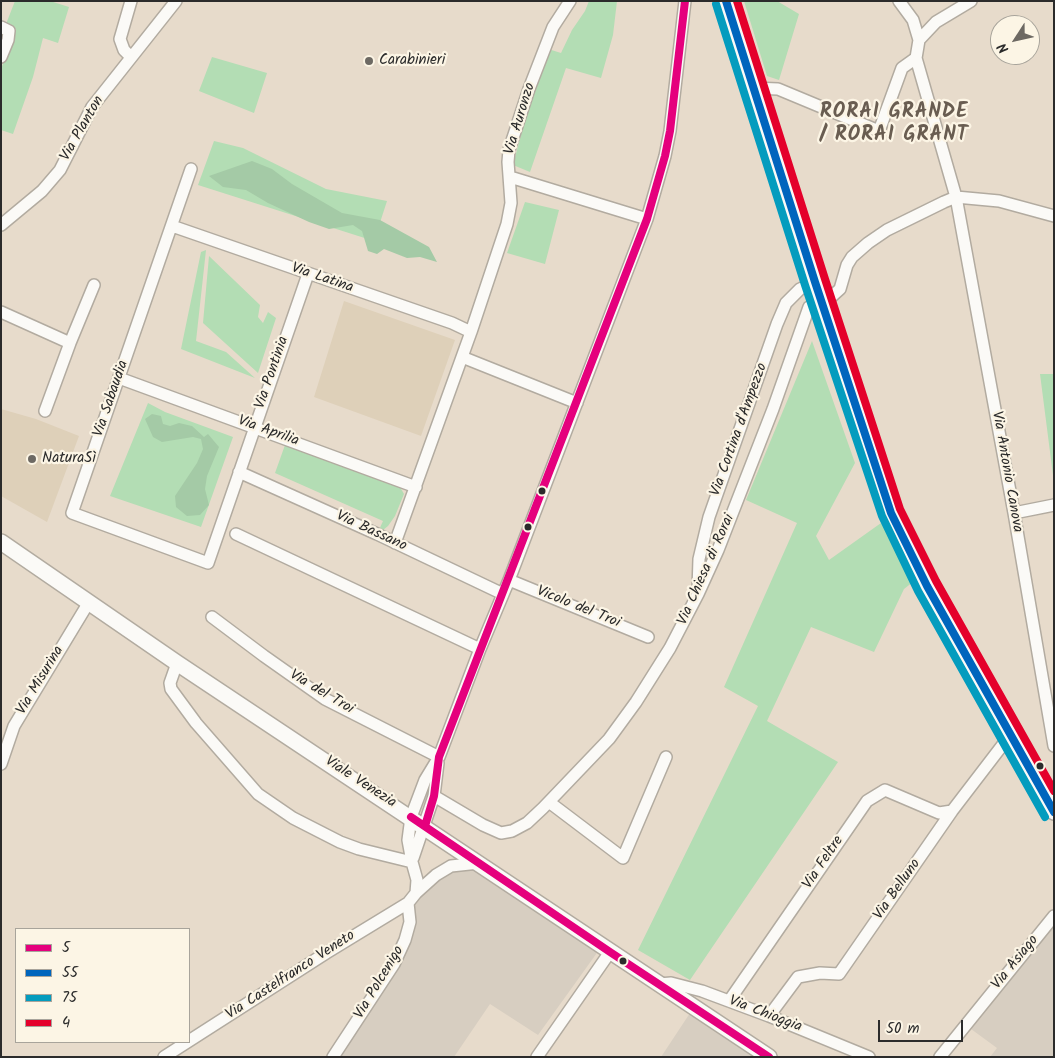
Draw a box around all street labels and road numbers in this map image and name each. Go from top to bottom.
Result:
street label: Via Auronzo [502,81,540,157]
street label: Via Planton [57,93,109,165]
street label: Via Latina [289,260,355,298]
street label: Via Pontinia [252,334,294,412]
street label: Via Sabaudia [90,358,134,440]
street label: Via Cortina d'Ampezzo [708,361,772,499]
street label: Via Antonio Canova [986,410,1026,534]
street label: Via Aprilia [235,413,301,451]
street label: Via Bassano [333,508,409,556]
street label: Via Chiesa di Rorai [674,512,740,628]
street label: Vicolo del Troi [533,583,623,633]
street label: Via Misurina [13,643,69,719]
street label: Via del Troi [286,667,356,719]
street label: Viale Venezia [321,753,399,813]
street label: Via Feltre [800,833,848,893]
street label: Via Belluno [870,856,926,924]
street label: Via Castelfranco Veneto [223,927,359,1025]
street label: Via Asiago [989,932,1043,994]
street label: Via Polcenigo [351,943,409,1023]
street label: Via Chioggia [726,993,804,1037]

